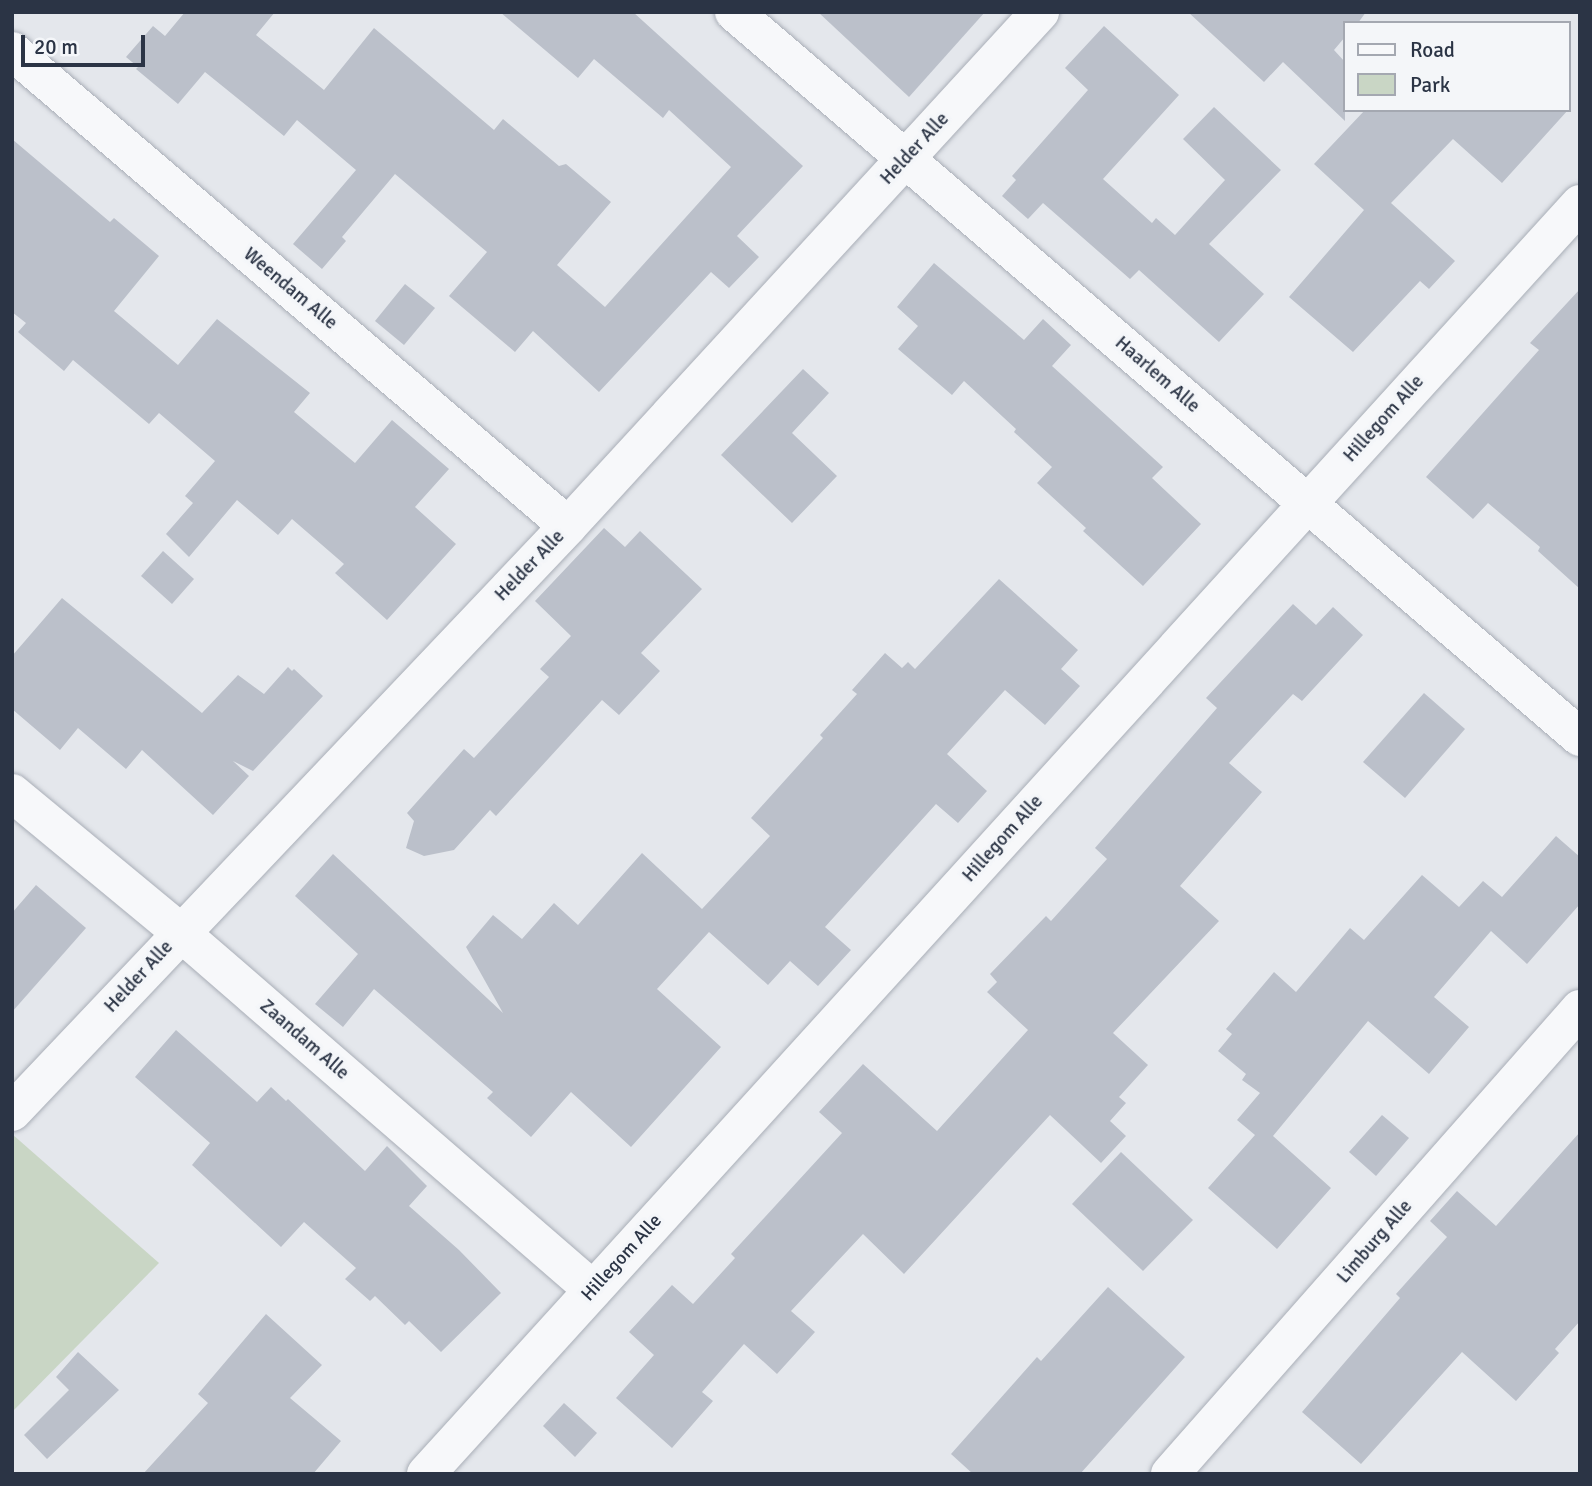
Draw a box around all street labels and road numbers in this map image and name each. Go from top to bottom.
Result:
street label: Helder Alle [876,108,954,190]
street label: Weendam Alle [238,243,342,335]
street label: Haarlem Alle [1110,332,1204,418]
street label: Hillegom Alle [1339,371,1429,467]
street label: Helder Alle [490,526,570,606]
street label: Hillegom Alle [958,791,1048,887]
street label: Helder Alle [100,936,178,1018]
street label: Zaandam Alle [255,995,353,1085]
street label: Limburg Alle [1333,1196,1417,1288]
street label: Hillegom Alle [577,1210,667,1306]

